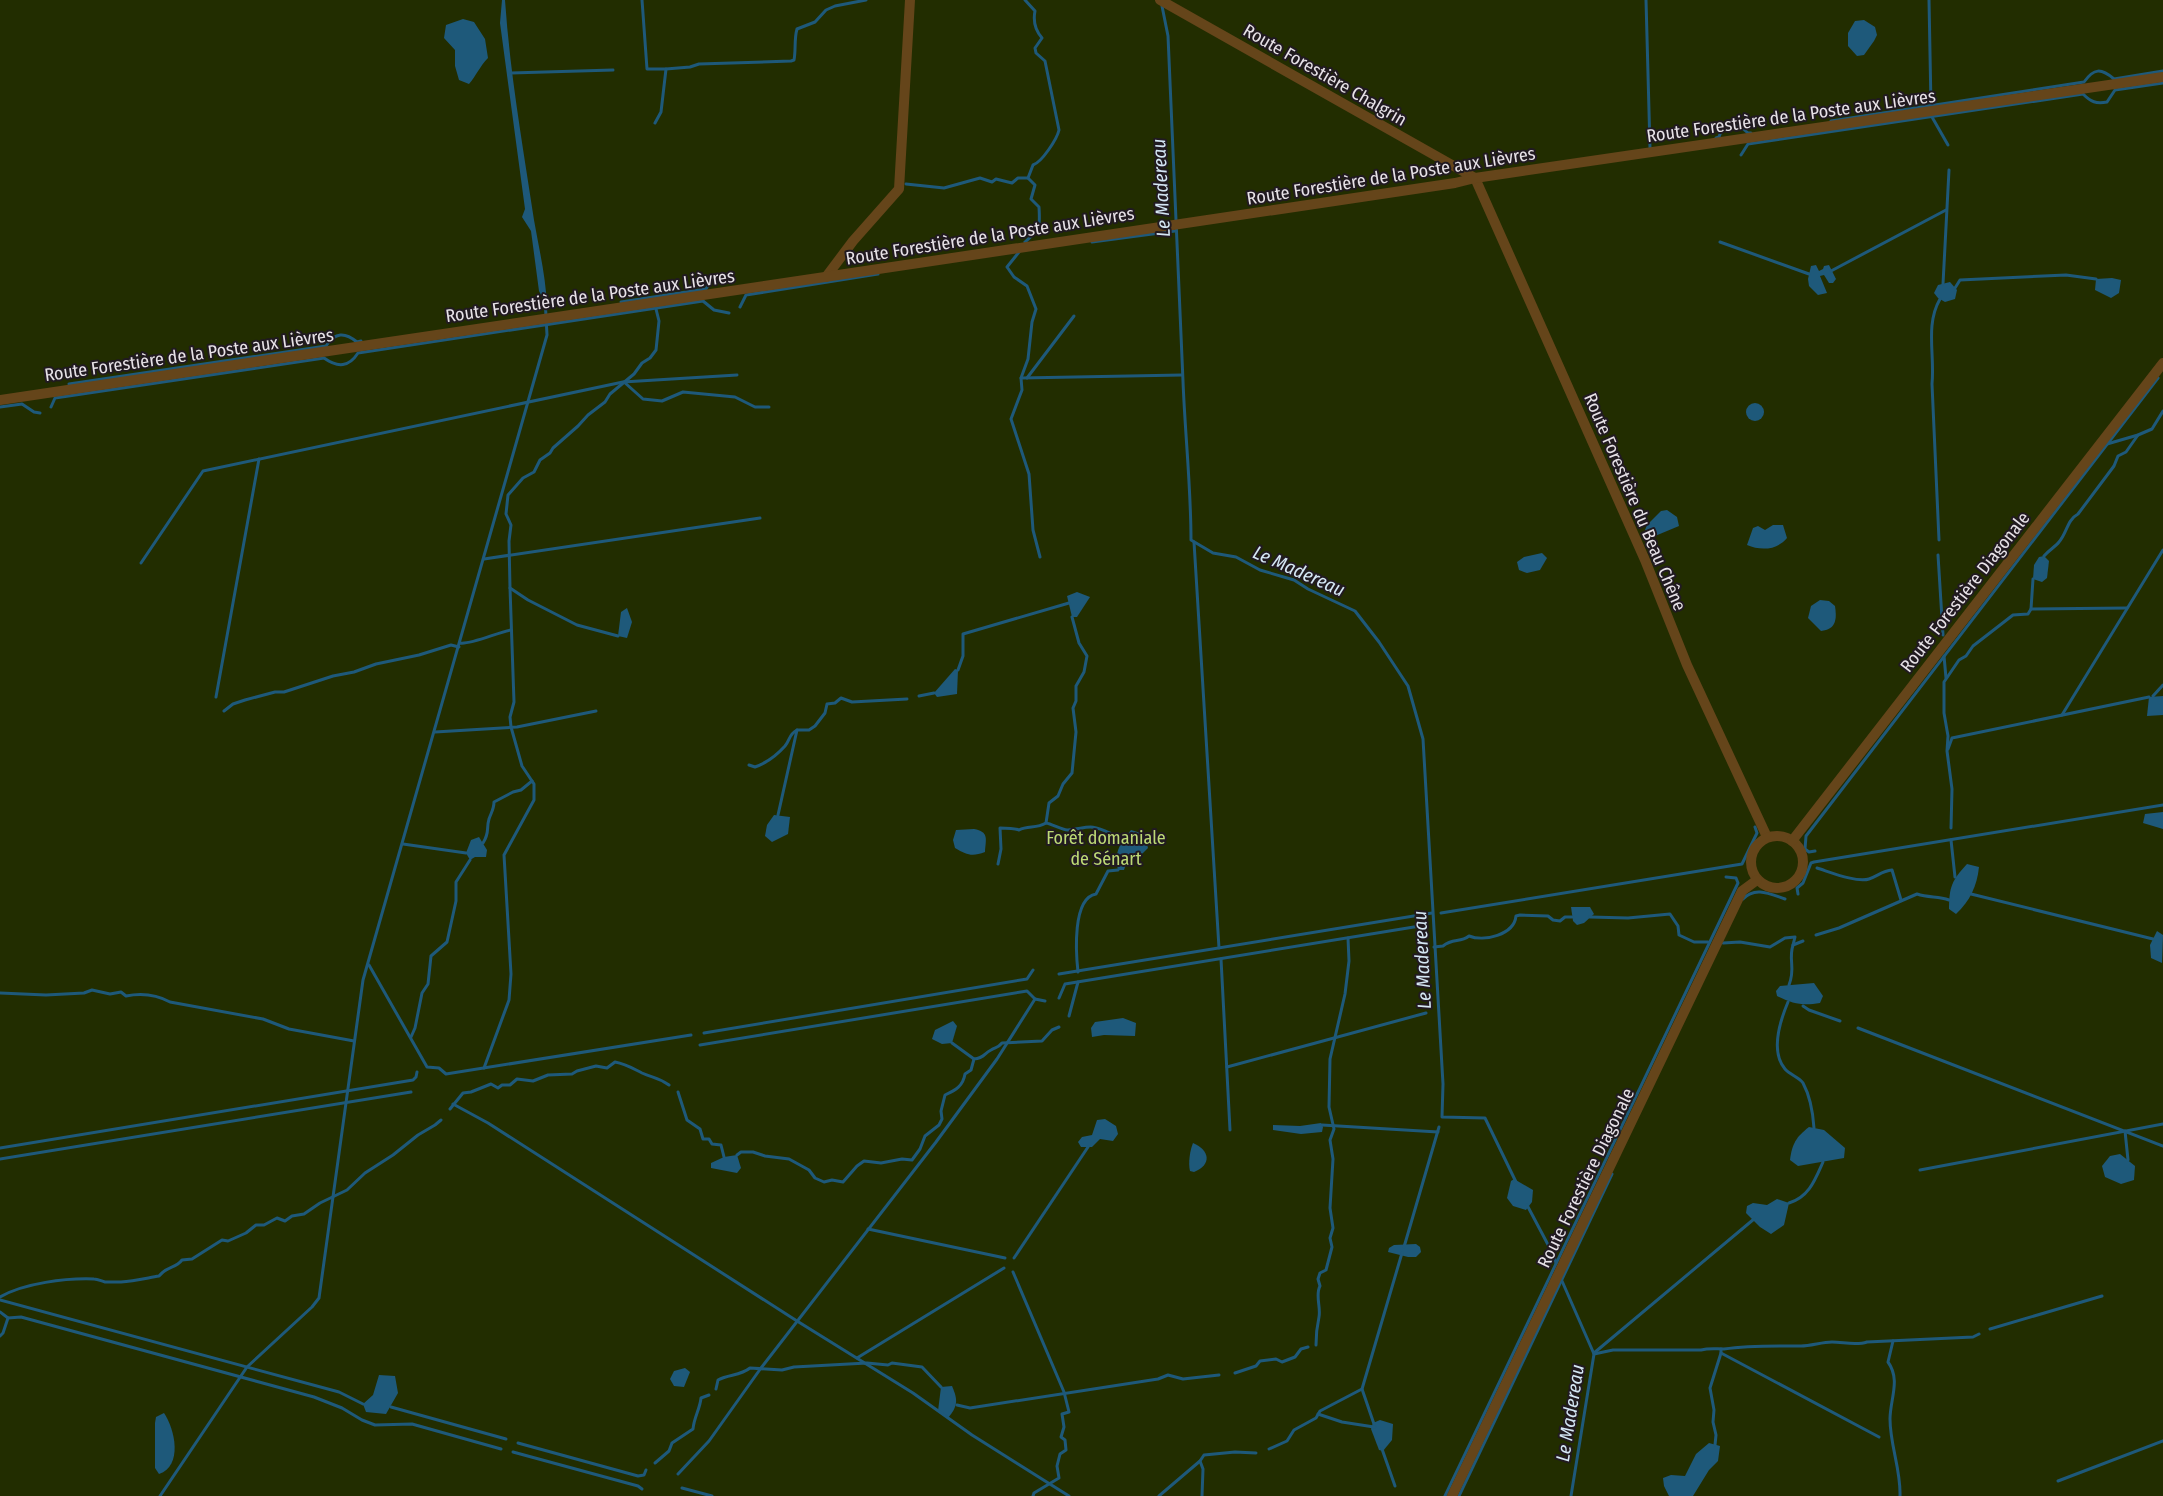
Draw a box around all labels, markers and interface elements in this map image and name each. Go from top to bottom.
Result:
street label: Route Forestière Chalgrin [1239,19,1411,131]
street label: Route Forestière de la Poste aux Lièvres [1645,85,1937,147]
water label: Le Madereau [1147,138,1175,238]
street label: Route Forestière de la Poste aux Lièvres [1245,142,1537,210]
street label: Route Forestière de la Poste aux Lièvres [844,202,1136,270]
street label: Route Forestière de la Poste aux Lièvres [444,265,736,327]
street label: Route Forestière de la Poste aux Lièvres [43,324,335,386]
street label: Route Forestière du Beau Chêne [1579,390,1691,614]
street label: Route Forestière Diagonale [1896,507,2035,677]
water label: Le Madereau [1249,540,1349,602]
park label: Forêt domaniale de Sénart [1046,827,1166,870]
water label: Le Madereau [1408,910,1436,1010]
street label: Route Forestière Diagonale [1533,1084,1639,1272]
water label: Le Madereau [1551,1363,1589,1463]

